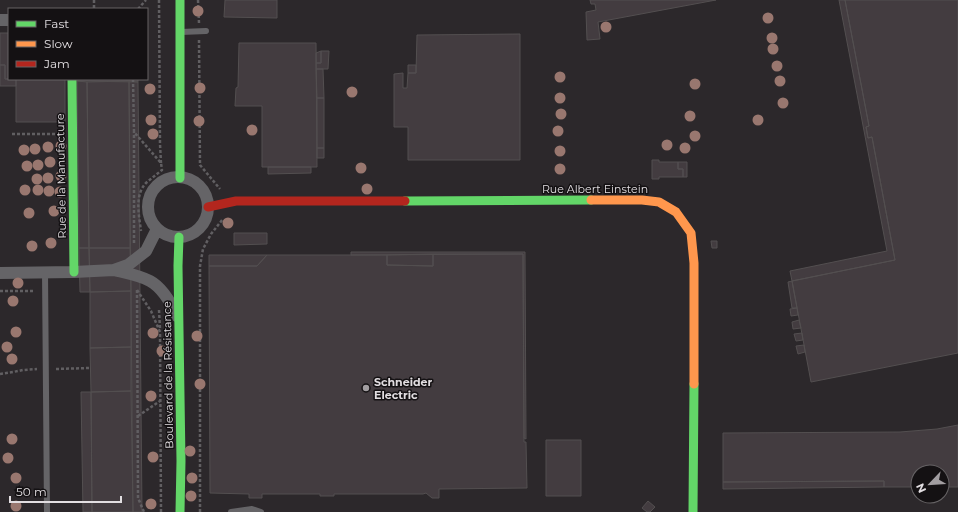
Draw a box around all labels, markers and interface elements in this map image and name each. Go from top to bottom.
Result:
legend [8,8,148,80]
text: Fast [44,16,69,31]
text: Slow [44,36,73,51]
text: Jam [43,56,70,71]
street label: Rue de la Manufacture [53,113,69,239]
street label: Rue Albert Einstein [542,182,648,196]
street label: Boulevard de la Résistance [160,301,176,449]
place label: Schneider Electric [374,375,433,402]
marker: Schneider Electric [361,383,371,393]
north arrow [910,464,950,504]
scale bar [10,478,121,504]
text: N [913,481,929,495]
text: 50 m [16,484,47,499]

